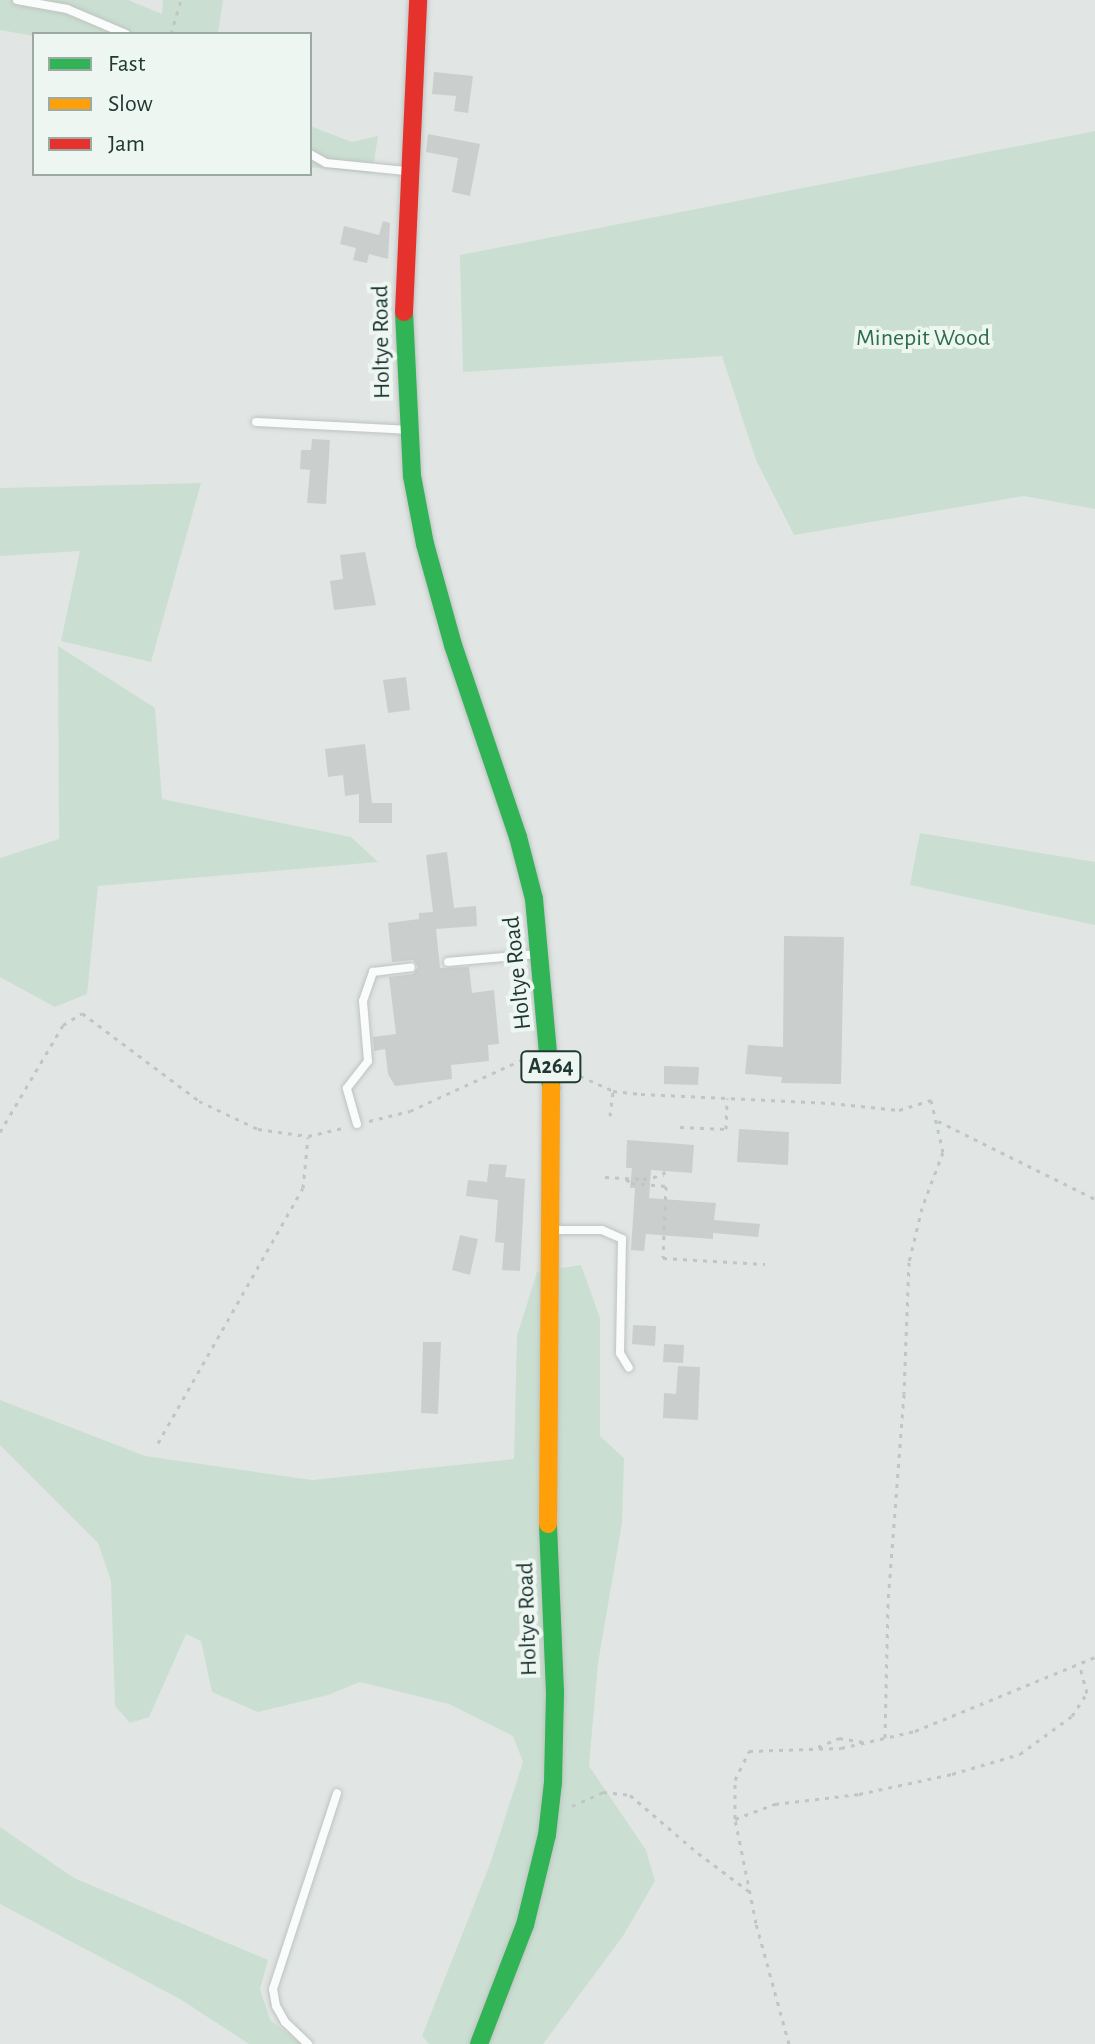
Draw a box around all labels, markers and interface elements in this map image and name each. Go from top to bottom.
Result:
legend [32,32,312,176]
text: Fast [108,52,145,76]
text: Slow [108,92,153,116]
text: Jam [108,132,145,156]
street label: Holtye Road [367,285,397,399]
park label: Minepit Wood [856,325,990,353]
street label: Holtye Road [498,915,538,1031]
road number: A264 [519,1049,583,1085]
street label: Holtye Road [512,1562,544,1676]

